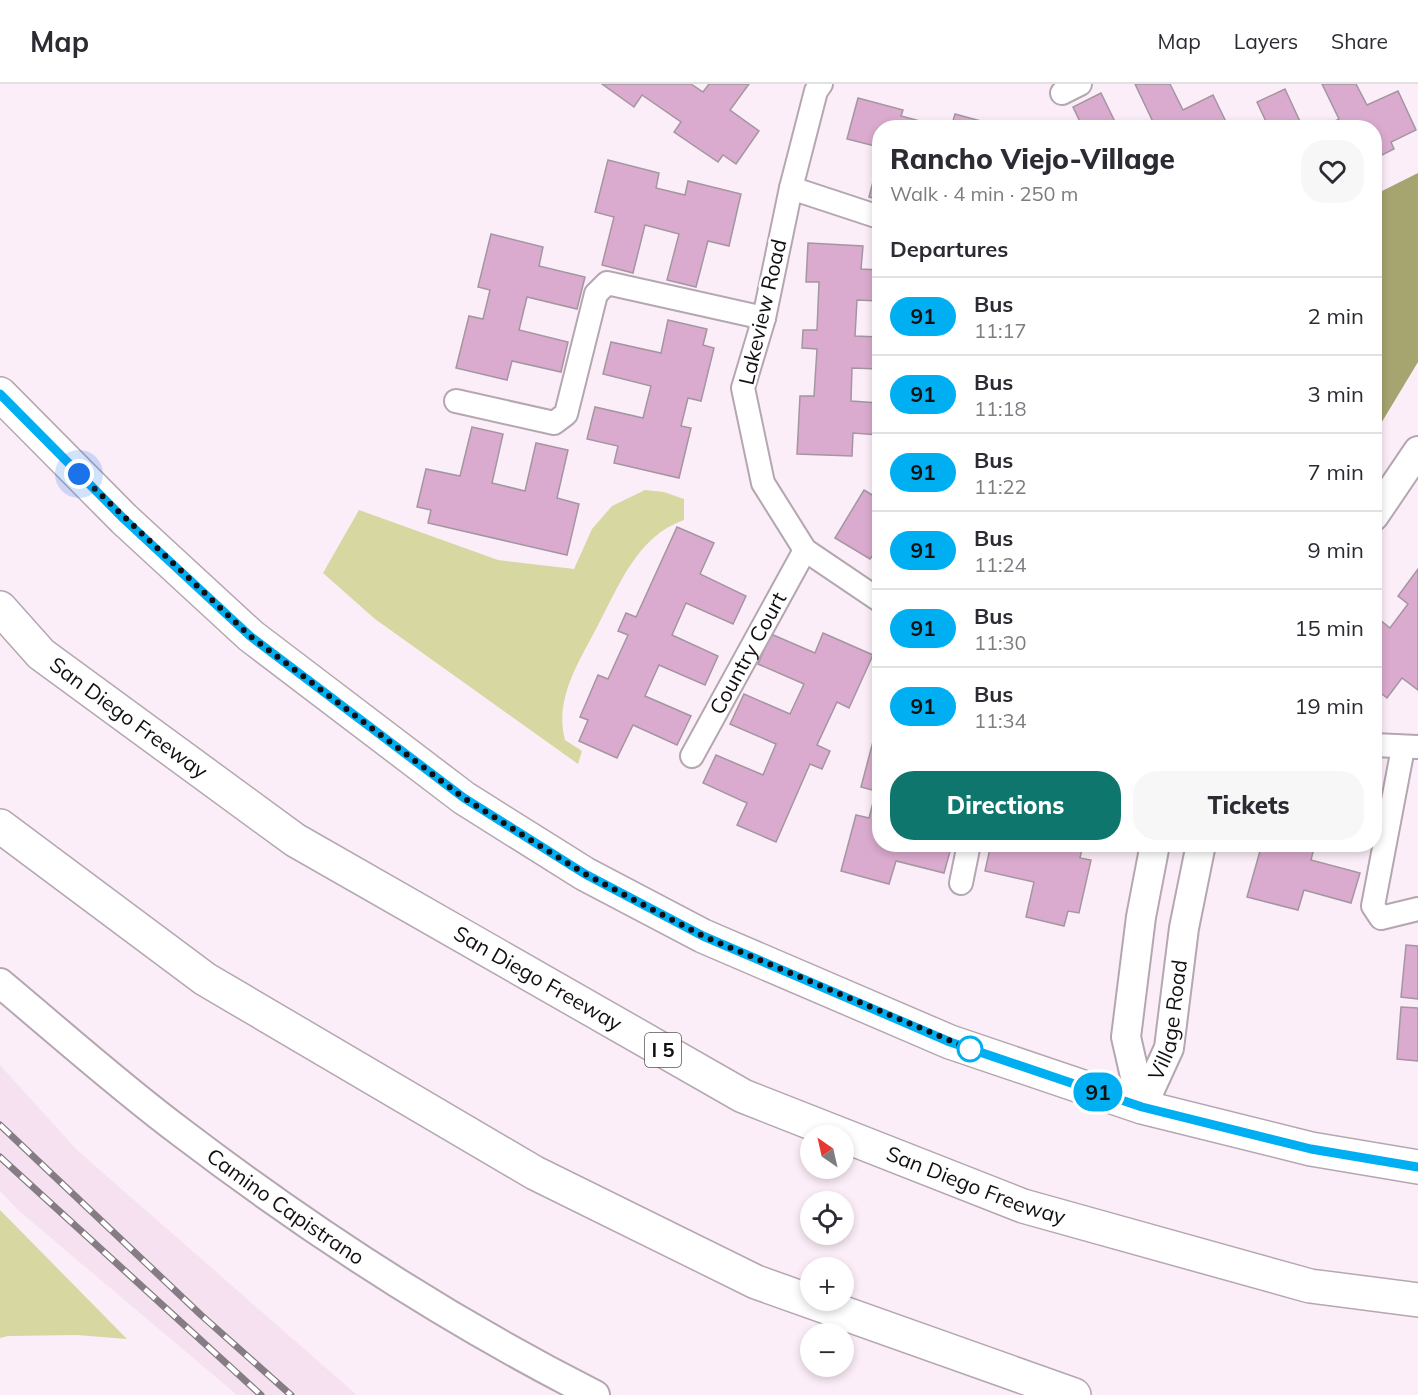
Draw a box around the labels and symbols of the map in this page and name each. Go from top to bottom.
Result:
street label: Lakeview Road [733,236,791,387]
your location [64,459,94,489]
street label: Country Court [703,587,791,719]
street label: San Diego Freeway [45,651,213,784]
street label: San Diego Freeway [450,920,627,1036]
street label: Village Road [1142,958,1192,1084]
road number: I 5 [645,1033,681,1067]
unlabelled marker [957,1036,983,1062]
line badge: 91 [1071,1072,1125,1112]
north arrow [800,1125,854,1179]
street label: San Diego Freeway [883,1140,1069,1229]
street label: Camino Capistrano [202,1142,370,1270]

